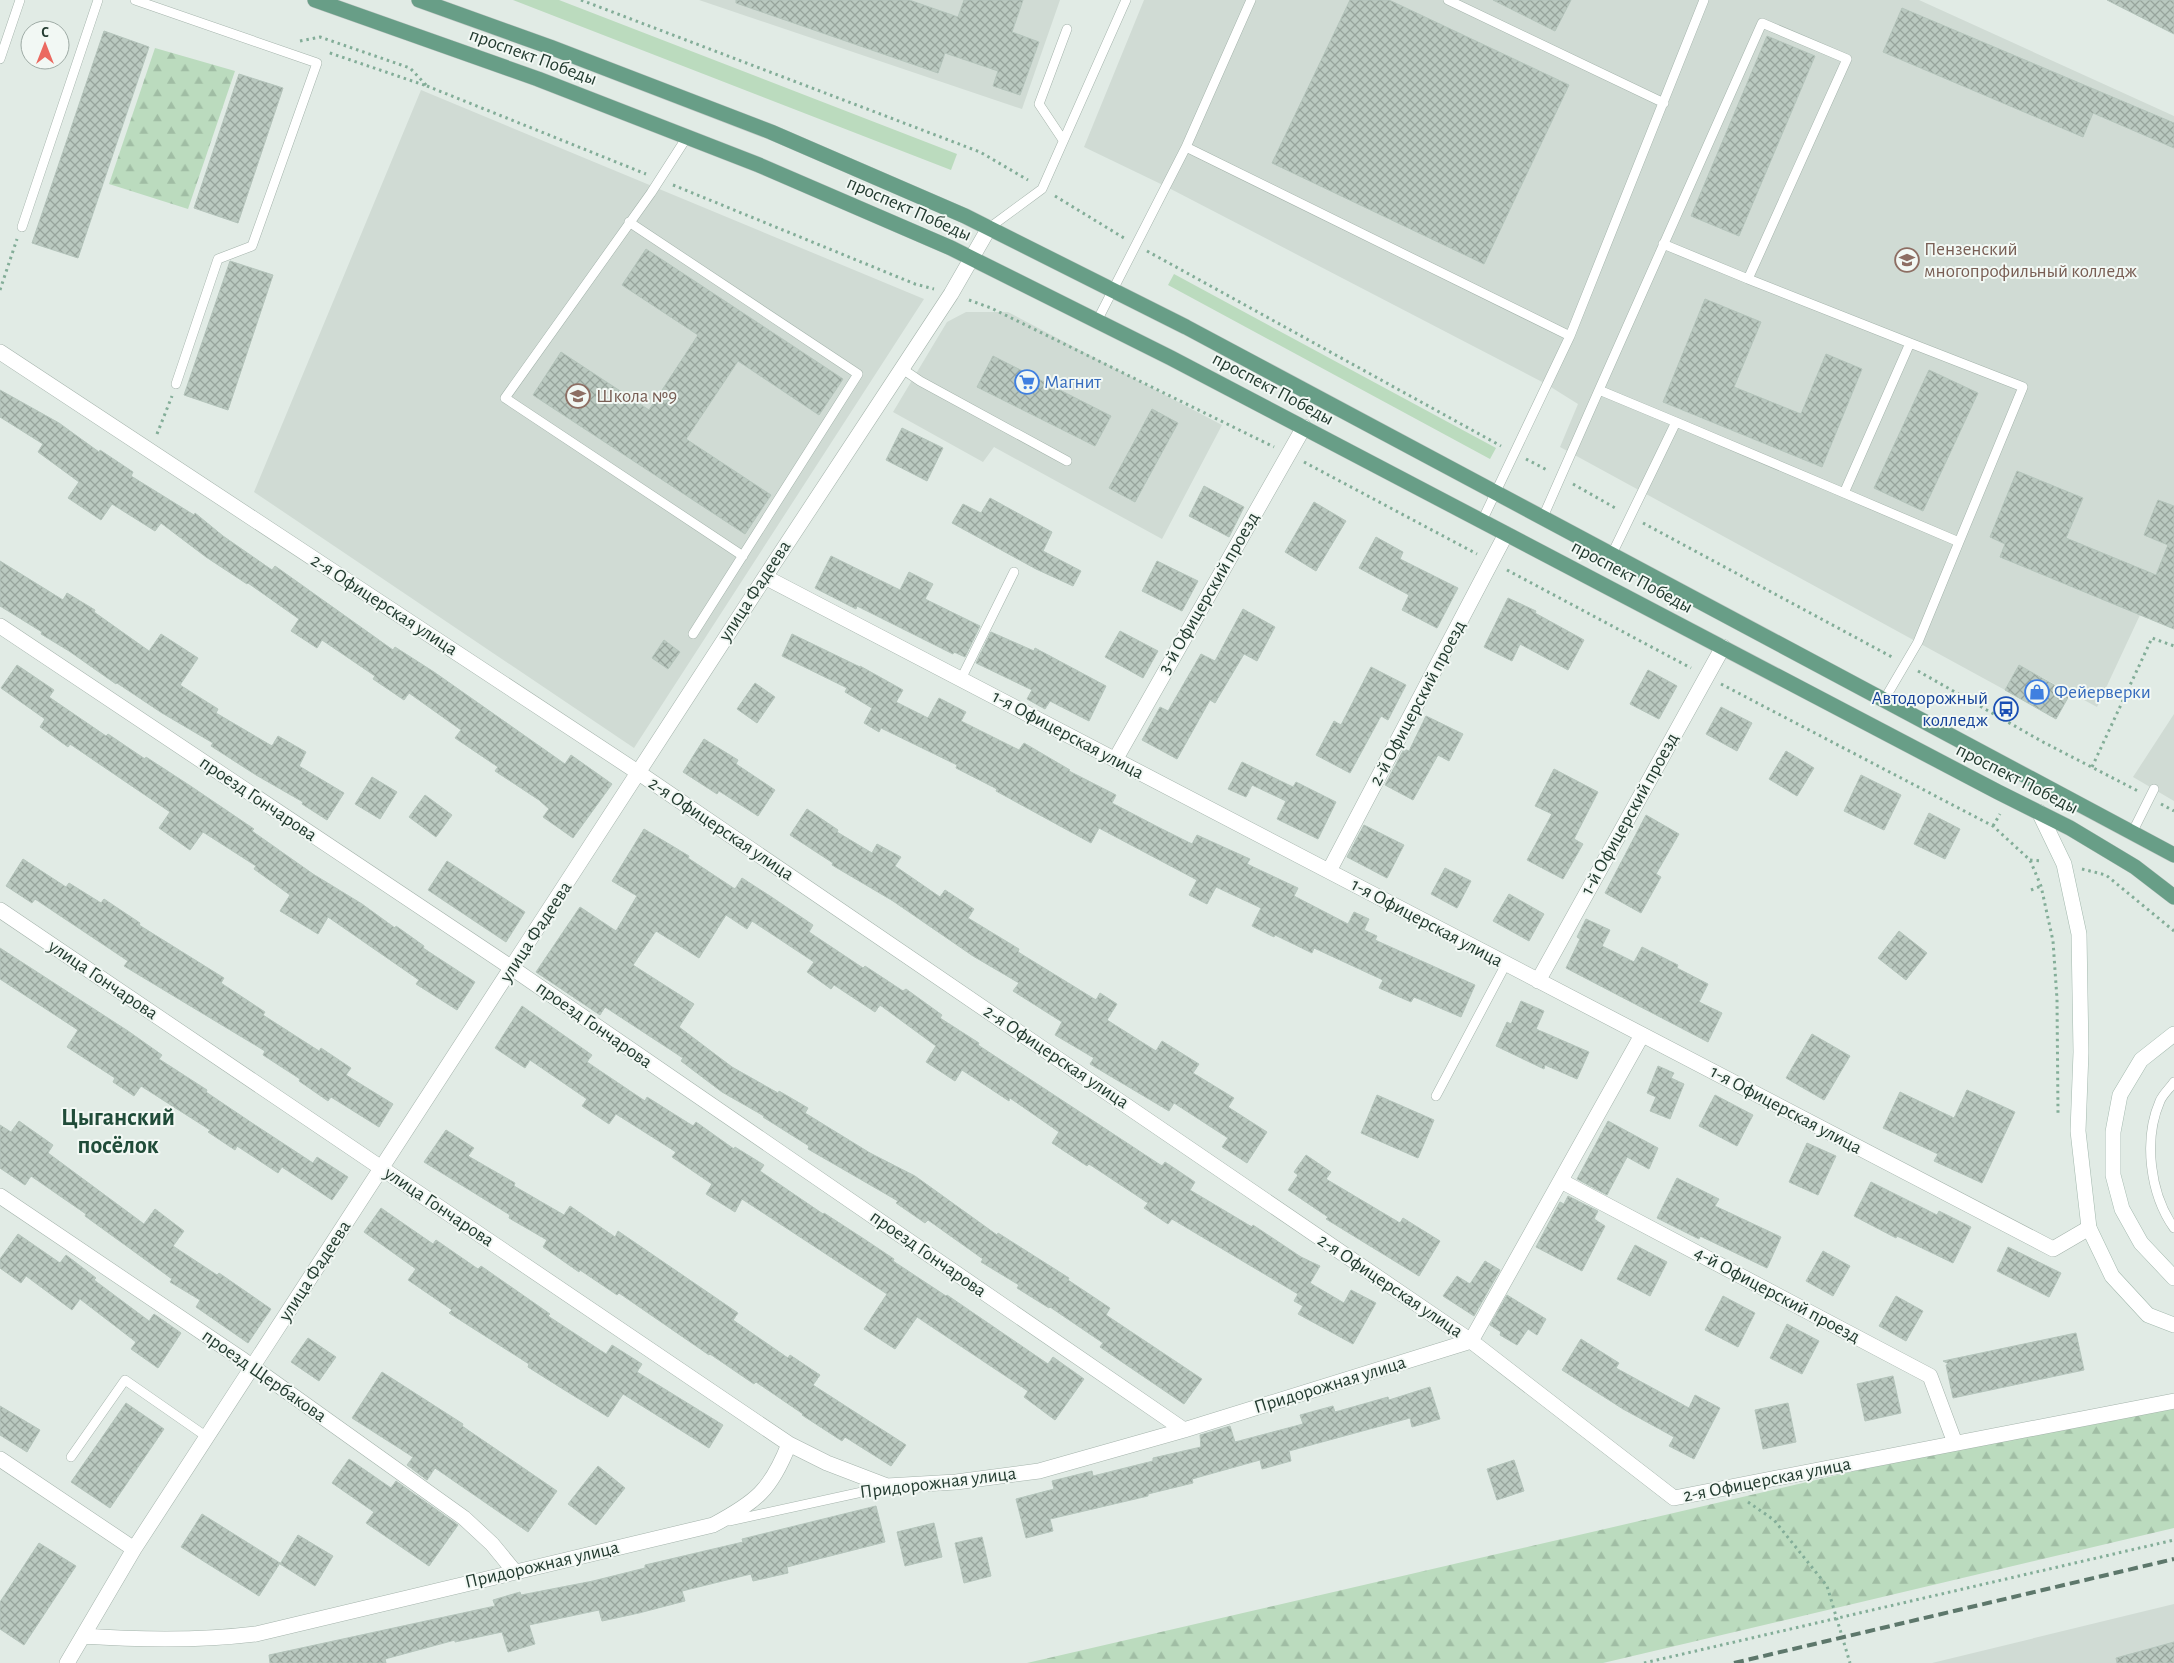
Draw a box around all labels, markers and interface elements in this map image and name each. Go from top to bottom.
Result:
north arrow [20,20,70,70]
street label: проспект Победы [467,25,599,89]
text: С [41,26,49,40]
street label: проспект Победы [844,173,974,245]
place label: Пензенский многопрофильный колледж [1924,240,2138,281]
school or university icon: Пензенский многопрофильный колледж [1894,247,1920,273]
street label: проспект Победы [1209,349,1337,429]
supermarket icon: Магнит [1014,369,1040,395]
place label: Магнит [1044,373,1101,392]
school or university icon: Школа №9 [565,383,591,409]
place label: Школа №9 [596,387,677,406]
street label: 3-й Офицерский проезд [1155,509,1263,677]
street label: улица Фадеева [715,537,795,646]
street label: проспект Победы [1568,537,1696,617]
street label: 2-я Офицерская улица [307,551,461,660]
street label: 2-й Офицерский проезд [1366,617,1470,789]
shop icon: Фейерверки [2024,679,2050,705]
place label: Фейерверки [2054,683,2151,702]
street label: 1-я Офицерская улица [989,687,1147,783]
place label: Автодорожный колледж [1871,689,1989,730]
bus stop icon: Автодорожный колледж [1993,696,2019,722]
street label: 1-й Офицерский проезд [1578,730,1682,898]
street label: проспект Победы [1953,740,2081,818]
street label: проезд Гончарова [196,753,320,845]
street label: 2-я Офицерская улица [645,773,797,885]
street label: 1-я Офицерская улица [1348,875,1506,971]
street label: улица Фадеева [496,878,576,987]
street label: улица Гончарова [44,936,161,1024]
street label: проезд Гончарова [532,978,656,1072]
street label: 2-я Офицерская улица [980,1001,1132,1113]
street label: 1-я Офицерская улица [1707,1062,1865,1158]
district label: Цыганский посёлок [61,1106,175,1158]
street label: улица Гончарова [380,1163,497,1251]
street label: проезд Гончарова [866,1207,990,1301]
street label: улица Фадеева [275,1217,355,1326]
street label: 2-я Офицерская улица [1314,1230,1466,1342]
street label: 4-й Офицерский проезд [1691,1243,1863,1347]
street label: проезд Щербакова [198,1326,330,1426]
street label: Придорожная улица [1252,1353,1408,1417]
street label: 2-я Офицерская улица [1682,1454,1853,1506]
street label: Придорожная улица [859,1464,1018,1502]
street label: Придорожная улица [463,1538,621,1592]

